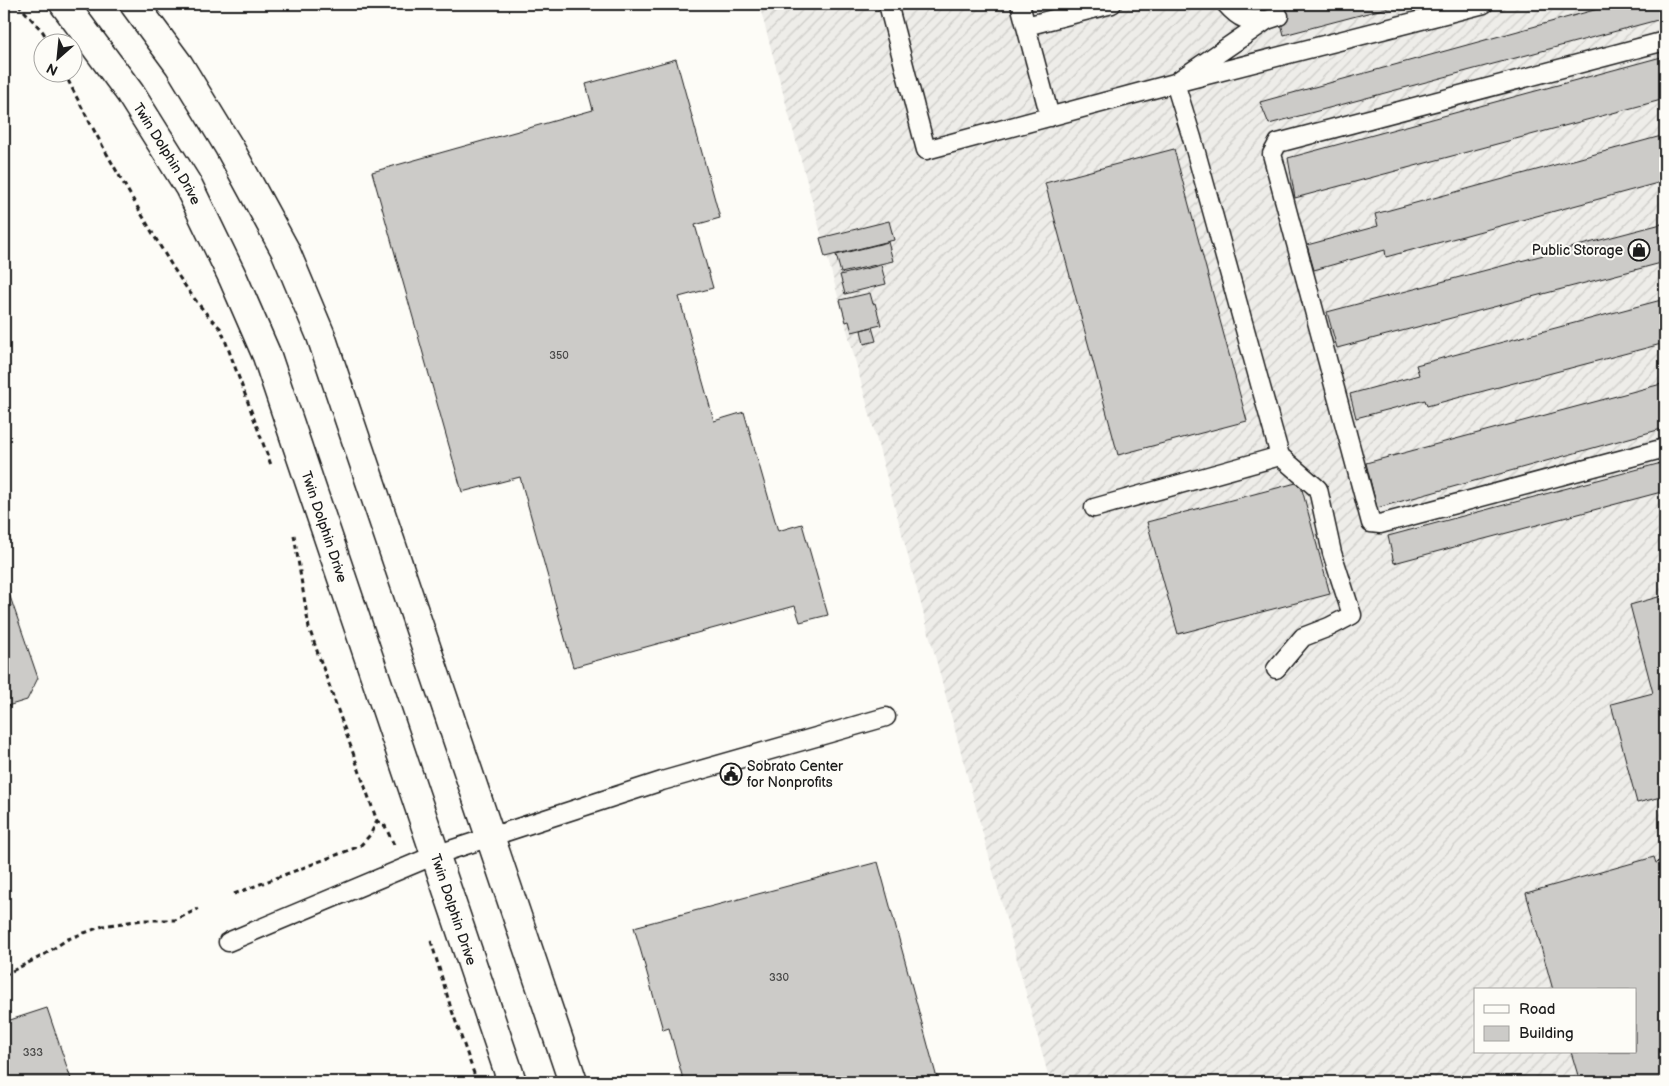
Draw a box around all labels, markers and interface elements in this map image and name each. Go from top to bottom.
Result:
north arrow [32,32,82,82]
text: N [44,59,61,79]
street label: Twin Dolphin Drive [130,99,205,207]
shop icon: Public Storage [1627,238,1651,262]
place label: Public Storage [1532,242,1623,259]
house number: 350 [549,349,569,362]
street label: Twin Dolphin Drive [298,469,351,584]
place label: Sobrato Center for Nonprofits [747,758,844,791]
public building icon: Sobrato Center for Nonprofits [719,762,743,786]
street label: Twin Dolphin Drive [427,852,480,967]
house number: 330 [769,971,790,984]
legend [1474,988,1636,1054]
text: Road [1519,1000,1555,1019]
text: Building [1519,1024,1574,1043]
house number: 333 [23,1046,43,1059]

